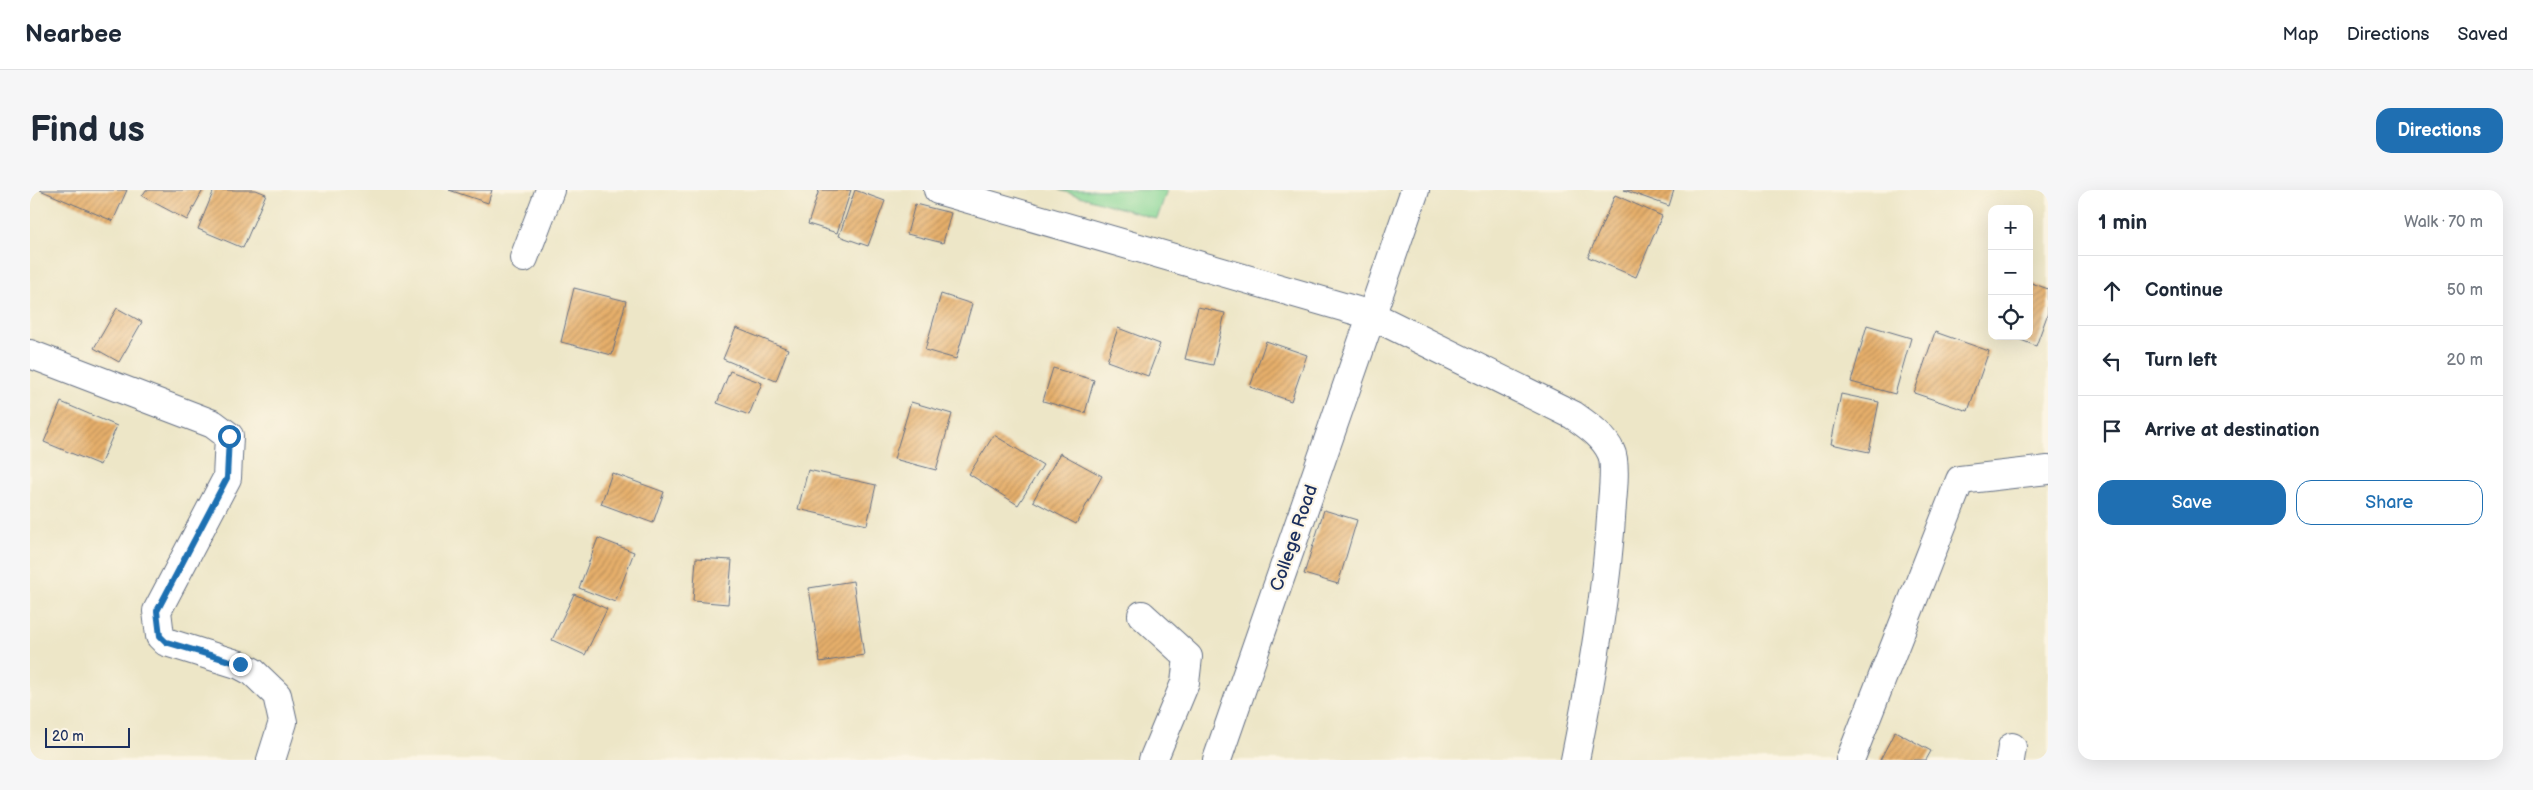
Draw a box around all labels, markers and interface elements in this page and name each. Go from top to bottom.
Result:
text: Nearbee [25,20,122,49]
text: Map [2283,24,2319,45]
text: Directions [2347,24,2429,45]
text: Saved [2457,24,2508,45]
button: Directions [2376,108,2503,153]
text: Find us [30,109,145,152]
map controls [1988,205,2033,340]
button: + [1988,205,2033,250]
text: 1 min [2098,210,2147,235]
text: Walk · 70 m [2404,213,2483,232]
button: − [1988,250,2033,295]
icon: ahead [2098,277,2126,305]
text: Continue [2145,279,2223,302]
text: 50 m [2447,281,2483,300]
button: locate [1988,295,2033,340]
icon: left [2098,347,2126,375]
text: Turn left [2145,349,2217,372]
text: 20 m [2447,351,2483,370]
icon: arrive [2098,417,2126,445]
text: Arrive at destination [2145,419,2320,442]
route start [218,425,241,448]
button: Save [2098,480,2286,525]
button: Share [2296,480,2483,525]
street label: College Road [1266,482,1322,594]
route end [229,653,252,676]
scale bar [45,725,130,748]
text: 20 m [52,728,84,745]

